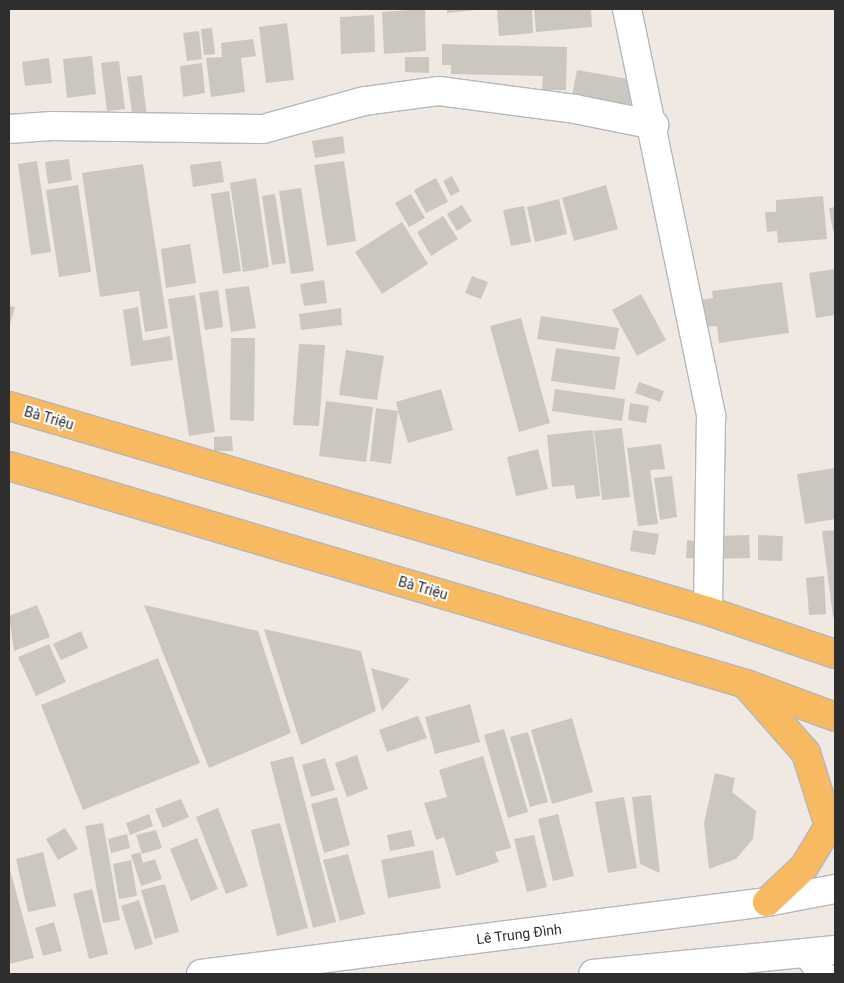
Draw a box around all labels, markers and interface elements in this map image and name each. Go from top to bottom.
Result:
street label: Bà Triệu [22,403,76,433]
street label: Bà Triệu [396,573,450,603]
street label: Lê Trung Đình [475,920,563,948]

